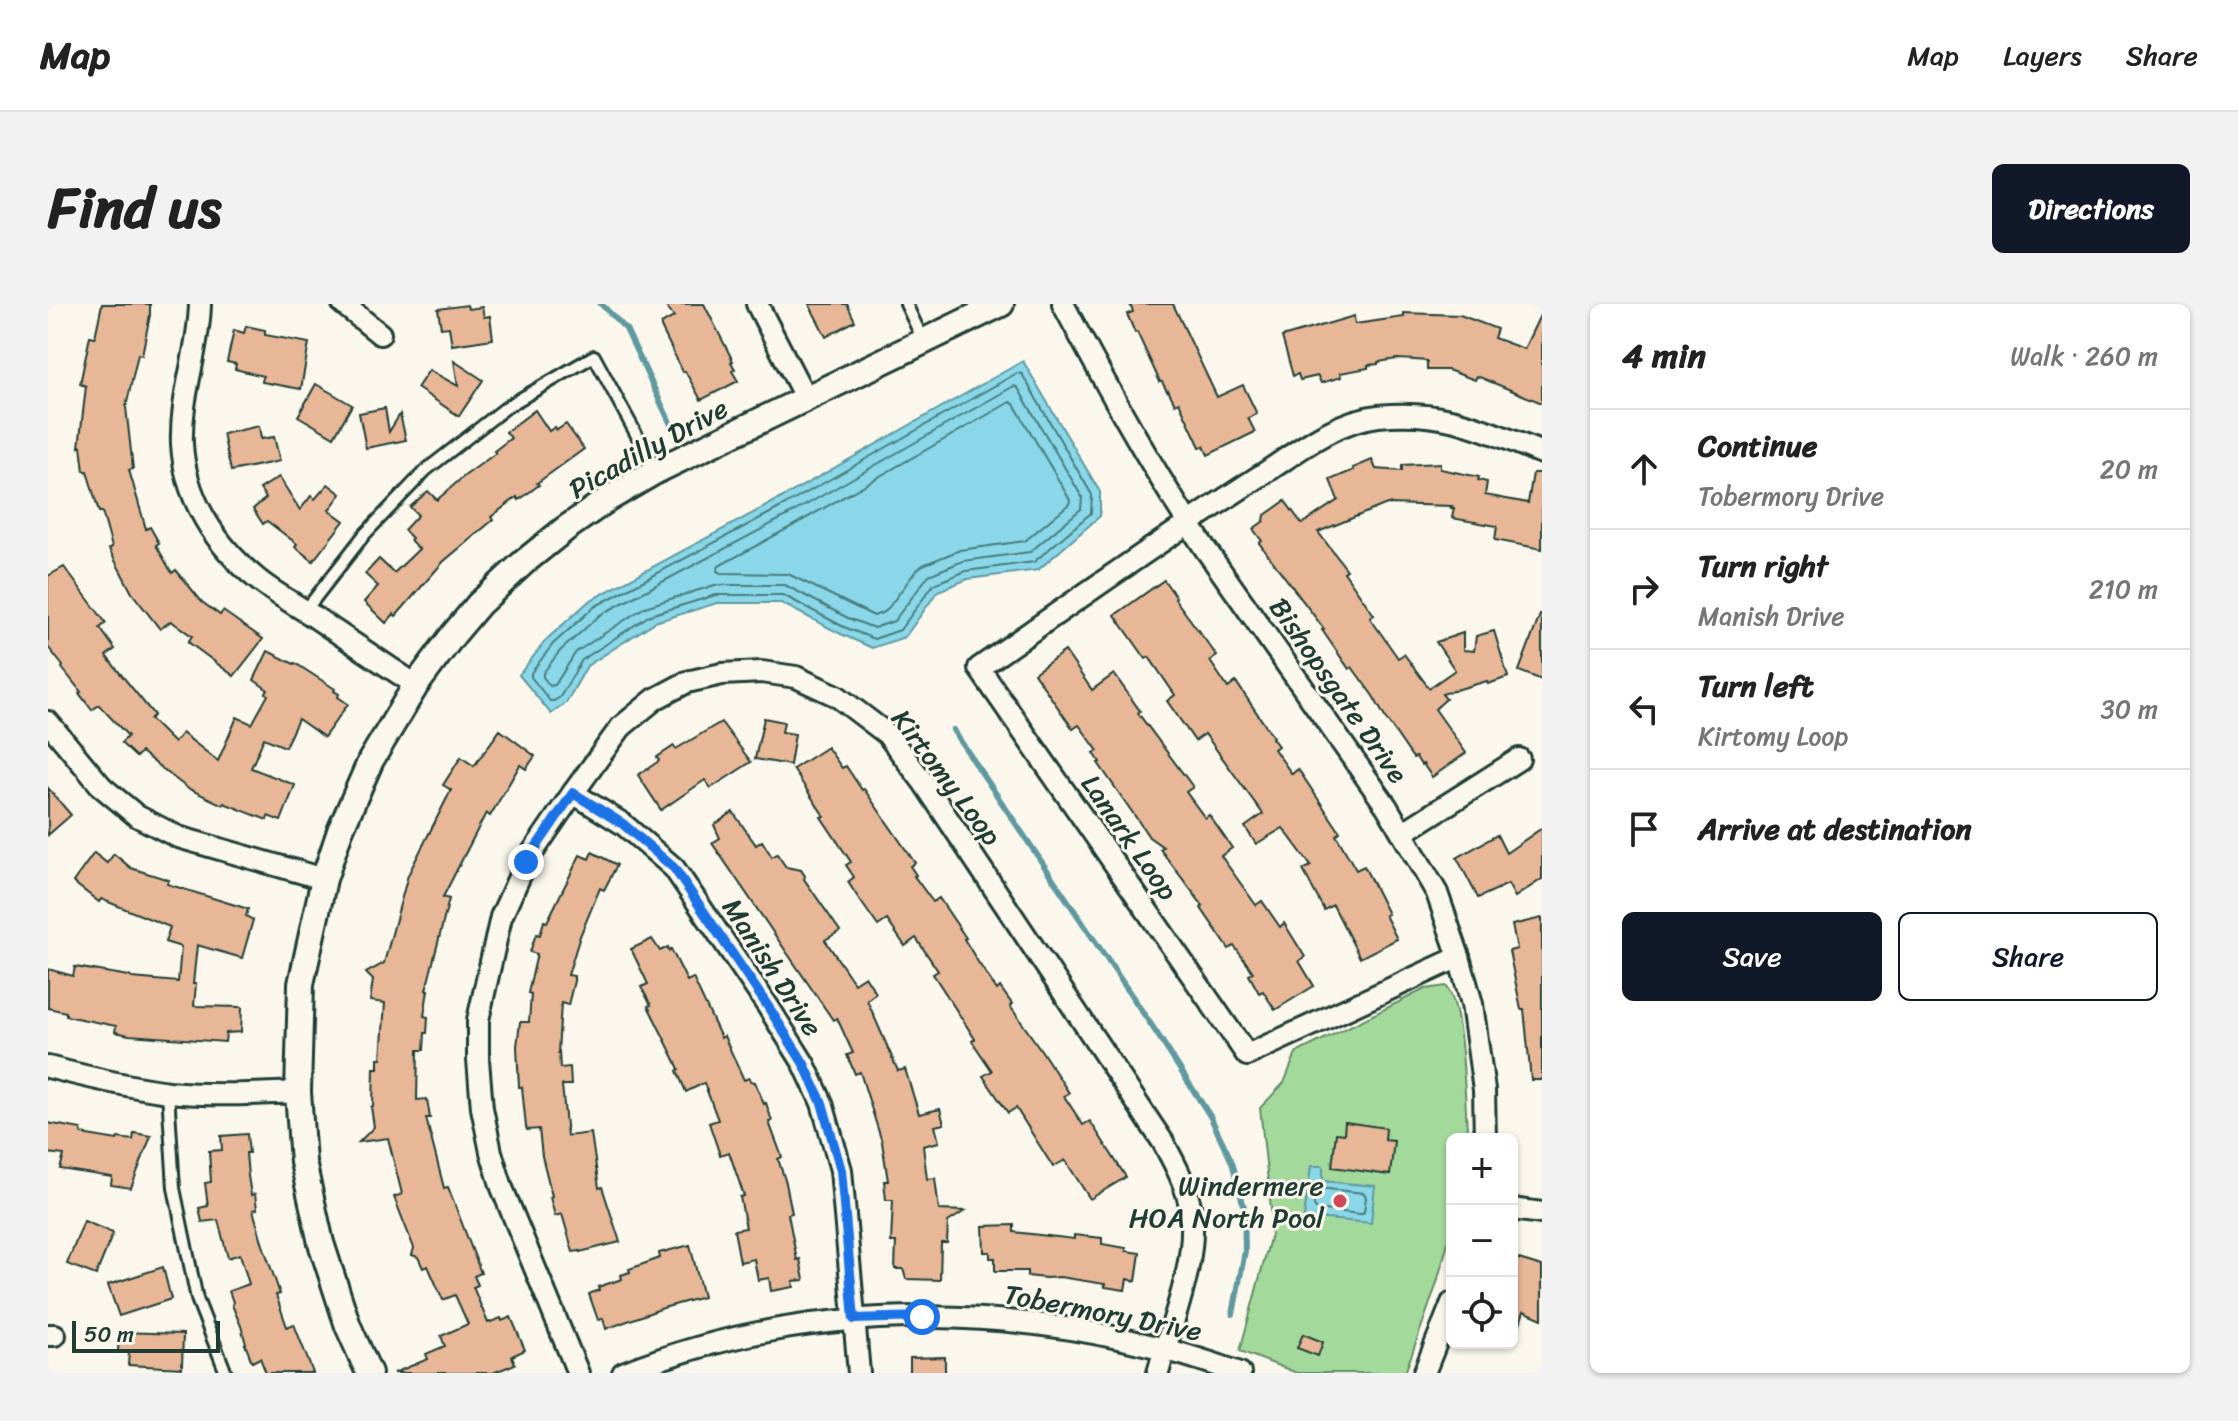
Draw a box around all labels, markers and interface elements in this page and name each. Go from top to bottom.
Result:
text: Map [40,22,110,89]
text: Map [1907,31,1959,80]
text: Layers [2003,31,2082,80]
text: Share [2126,31,2198,80]
text: Find us [48,159,221,258]
button: Directions [1992,164,2190,253]
text: 4 min [1622,326,1706,386]
text: Walk · 260 m [2010,333,2158,379]
street label: Picadilly Drive [559,384,737,513]
text: Continue [1698,419,1817,473]
text: 20 m [2100,446,2158,492]
icon: ahead [1622,447,1666,491]
text: Tobermory Drive [1698,473,1884,519]
text: Turn right [1698,539,1828,593]
text: 210 m [2089,566,2158,612]
icon: right [1622,567,1666,611]
street label: Bishopsgate Drive [1256,587,1421,794]
text: Manish Drive [1698,593,1845,639]
text: Turn left [1698,659,1814,713]
text: 30 m [2101,686,2158,732]
icon: left [1622,687,1666,731]
street label: Kirtomy Loop [878,698,1015,857]
text: Kirtomy Loop [1698,713,1848,759]
street label: Lanark Loop [1068,764,1192,911]
text: Arrive at destination [1698,802,1972,856]
icon: arrive [1622,807,1666,851]
route end [508,844,544,880]
street label: Manish Drive [709,888,836,1047]
button: Save [1622,912,1882,1001]
button: Share [1898,912,2158,1001]
map controls [1446,1133,1518,1349]
button: + [1446,1133,1518,1205]
place label: Windermere HOA North Pool [1129,1161,1325,1242]
marker: Windermere HOA North Pool [1331,1192,1349,1210]
button: − [1446,1205,1518,1277]
street label: Tobermory Drive [1000,1269,1206,1356]
button: locate [1446,1277,1518,1349]
route start [904,1299,940,1335]
text: 50 m [84,1315,134,1354]
scale bar [72,1317,220,1353]

